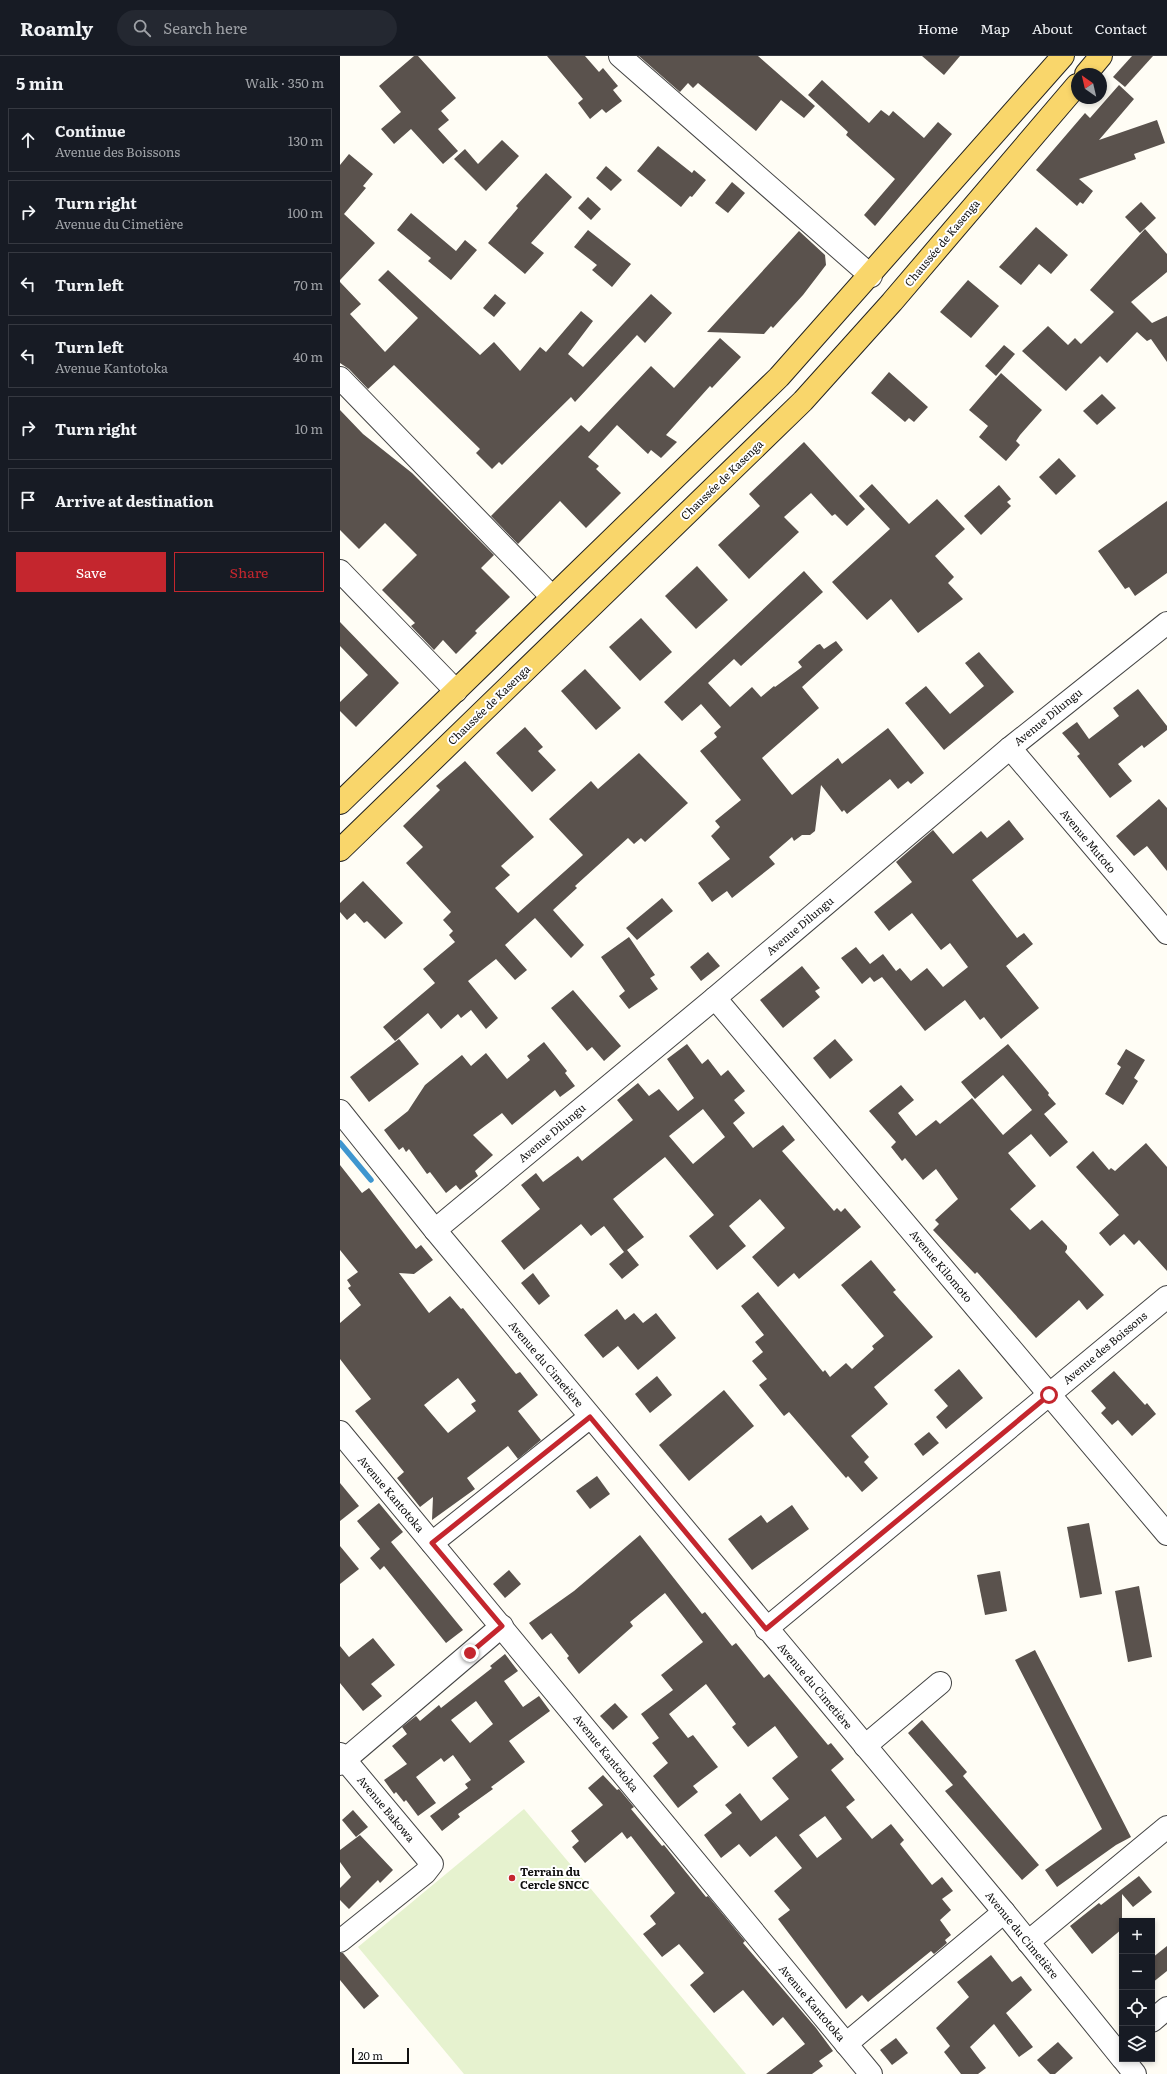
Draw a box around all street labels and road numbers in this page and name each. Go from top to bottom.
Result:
street label: Chaussée de Kasenga [900,195,983,289]
street label: Chaussée de Kasenga [676,436,766,523]
street label: Chaussée de Kasenga [443,661,533,748]
street label: Avenue Dilungu [1010,684,1085,749]
street label: Avenue Mutoto [1057,805,1120,876]
street label: Avenue Dilungu [762,892,837,958]
street label: Avenue Dilungu [514,1099,589,1165]
street label: Avenue Kilomoto [907,1226,977,1305]
street label: Avenue des Boissons [1059,1307,1150,1387]
street label: Avenue du Cimetière [506,1317,588,1410]
street label: Avenue Kantotoka [355,1452,429,1535]
street label: Avenue du Cimetière [775,1639,857,1732]
street label: Avenue Kantotoka [570,1710,643,1795]
street label: Avenue Bakowa [354,1772,419,1845]
street label: Avenue du Cimetière [982,1887,1063,1982]
street label: Avenue Kantotoka [776,1961,850,2044]

